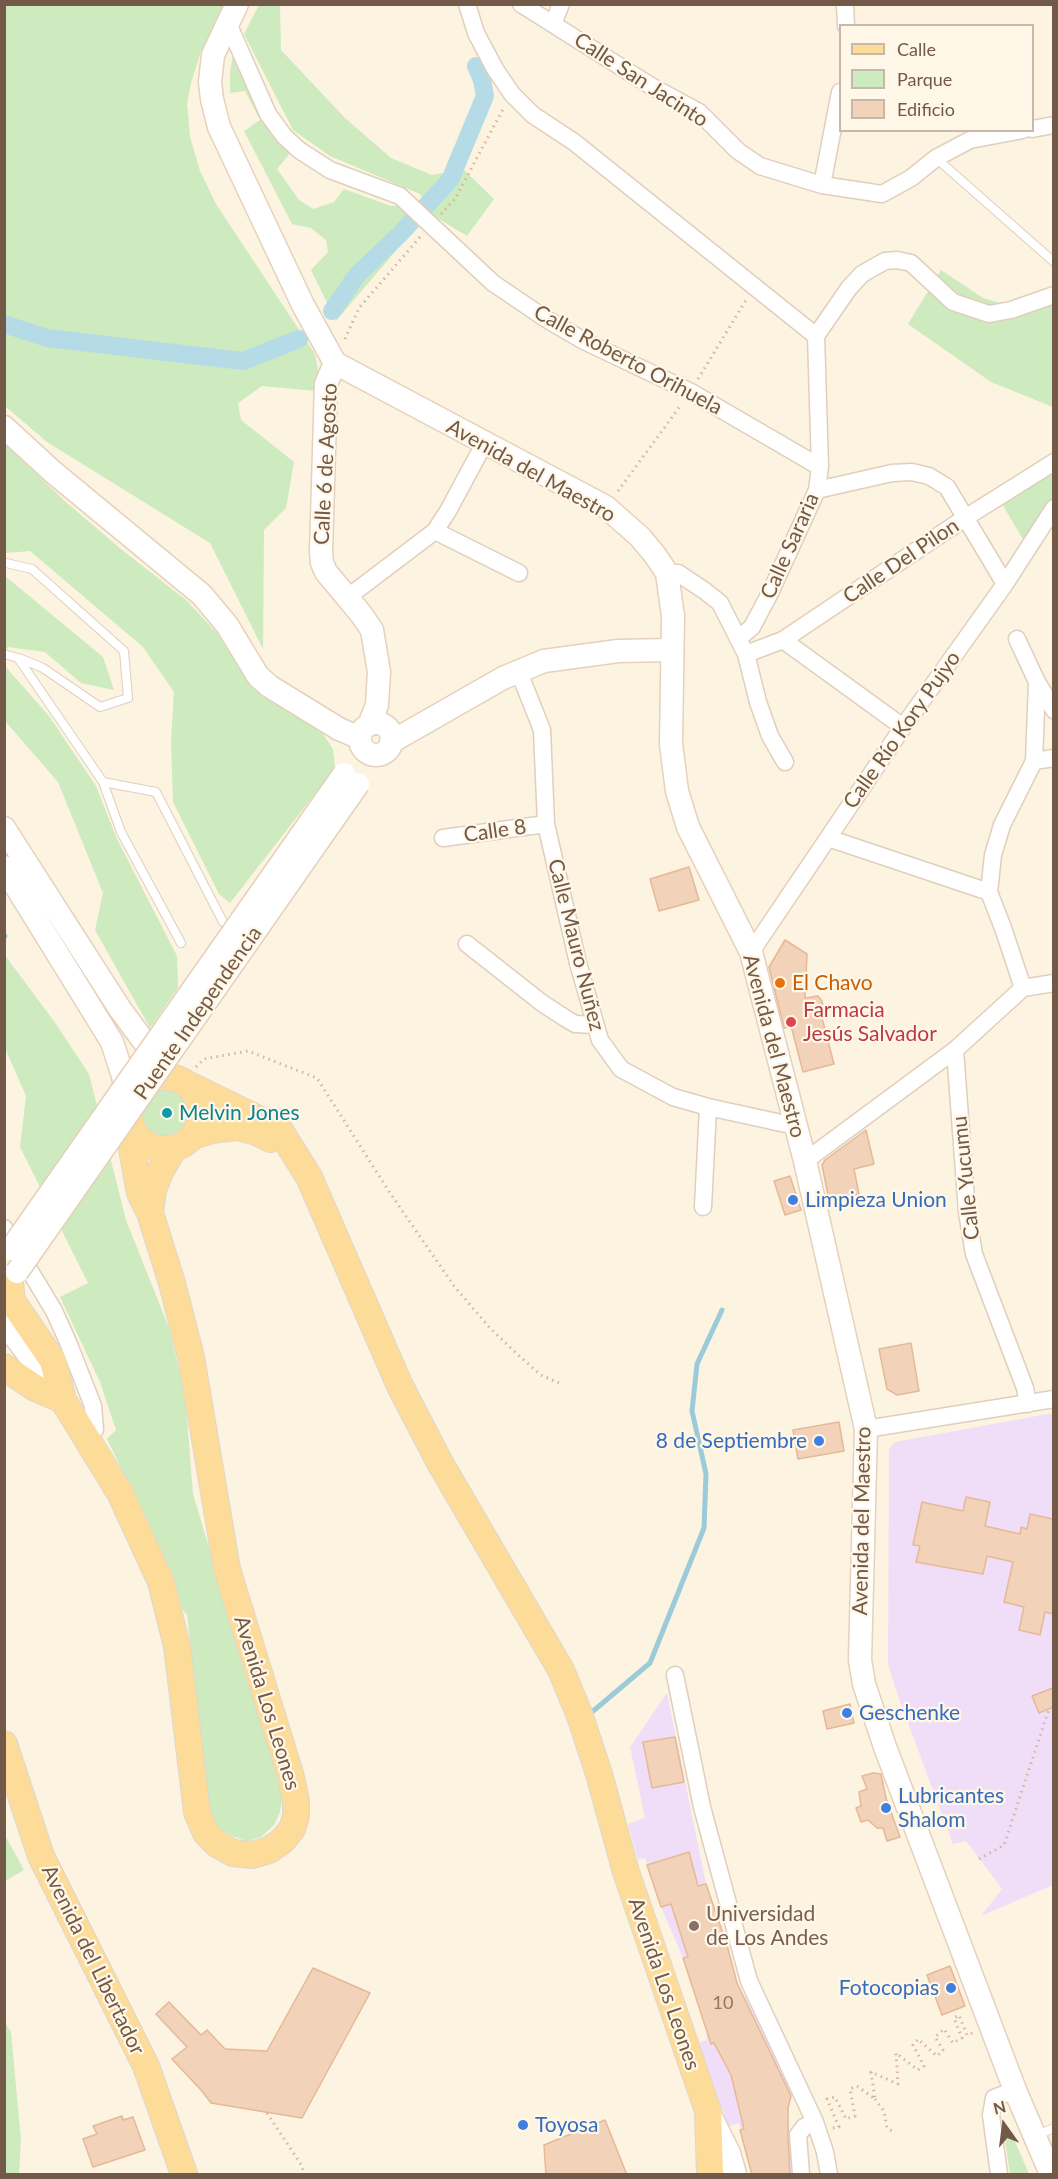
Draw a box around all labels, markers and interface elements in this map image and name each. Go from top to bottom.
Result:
legend [839,24,1034,132]
street label: Calle San Jacinto [569,27,713,133]
text: Calle [897,38,936,60]
text: Parque [897,68,952,90]
text: Edificio [897,98,955,120]
street label: Calle Roberto Orihuela [530,300,726,420]
street label: Calle 6 de Agosto [309,382,343,546]
street label: Avenida del Maestro [442,414,620,528]
street label: Calle Sararia [755,489,825,603]
street label: Calle Del Pilon [838,513,964,609]
street label: Calle Río Kory Pujyo [838,646,966,814]
street label: Calle 8 [462,814,528,848]
street label: Calle Mauro Nuñez [542,856,610,1034]
street label: Puente Independencia [129,921,267,1105]
street label: Avenida del Maestro [737,951,811,1141]
place label: El Chavo [792,970,873,996]
marker: El Chavo [773,976,787,990]
place label: Farmacia Jesús Salvador [803,997,937,1047]
marker: Farmacia Jesús Salvador [784,1015,798,1029]
place label: Melvin Jones [179,1100,299,1126]
marker: Melvin Jones [160,1106,174,1120]
street label: Calle Yucumu [947,1115,985,1241]
place label: Limpieza Union [805,1187,947,1213]
marker: Limpieza Union [786,1193,800,1207]
street label: Avenida del Maestro [848,1426,876,1616]
place label: 8 de Septiembre [656,1428,807,1454]
marker: 8 de Septiembre [812,1434,826,1448]
street label: Avenida Los Leones [229,1613,305,1793]
place label: Geschenke [859,1700,960,1726]
marker: Geschenke [840,1706,854,1720]
place label: Lubricantes Shalom [898,1783,1004,1833]
marker: Lubricantes Shalom [879,1801,893,1815]
street label: Avenida del Libertador [36,1861,150,2059]
street label: Avenida Los Leones [623,1894,705,2074]
place label: Universidad de Los Andes [706,1901,828,1951]
marker: Universidad de Los Andes [687,1919,701,1933]
place label: Fotocopias [839,1975,939,2001]
marker: Fotocopias [944,1981,958,1995]
house number: 10 [713,1992,733,2014]
north arrow [974,2095,1034,2155]
text: N [991,2096,1008,2118]
place label: Toyosa [535,2112,598,2138]
marker: Toyosa [516,2118,530,2132]

